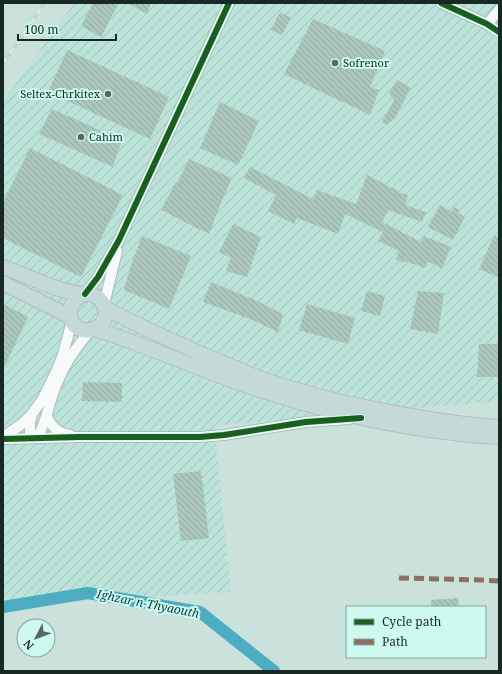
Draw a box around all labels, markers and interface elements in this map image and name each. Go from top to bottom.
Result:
scale bar [18,16,116,42]
text: 100 m [24,21,59,38]
place label: Sofrenor [343,55,390,70]
marker: Sofrenor [330,58,340,68]
place label: Seltex-Chrkitex [20,86,101,101]
marker: Seltex-Chrkitex [103,89,113,99]
place label: Cahim [89,129,123,144]
marker: Cahim [76,132,86,142]
water label: Ighzar n-Thyaouth [94,585,201,622]
legend [346,606,486,658]
text: Cycle path [382,613,442,630]
north arrow [16,618,56,658]
text: Path [382,633,408,650]
text: N [20,637,37,653]

